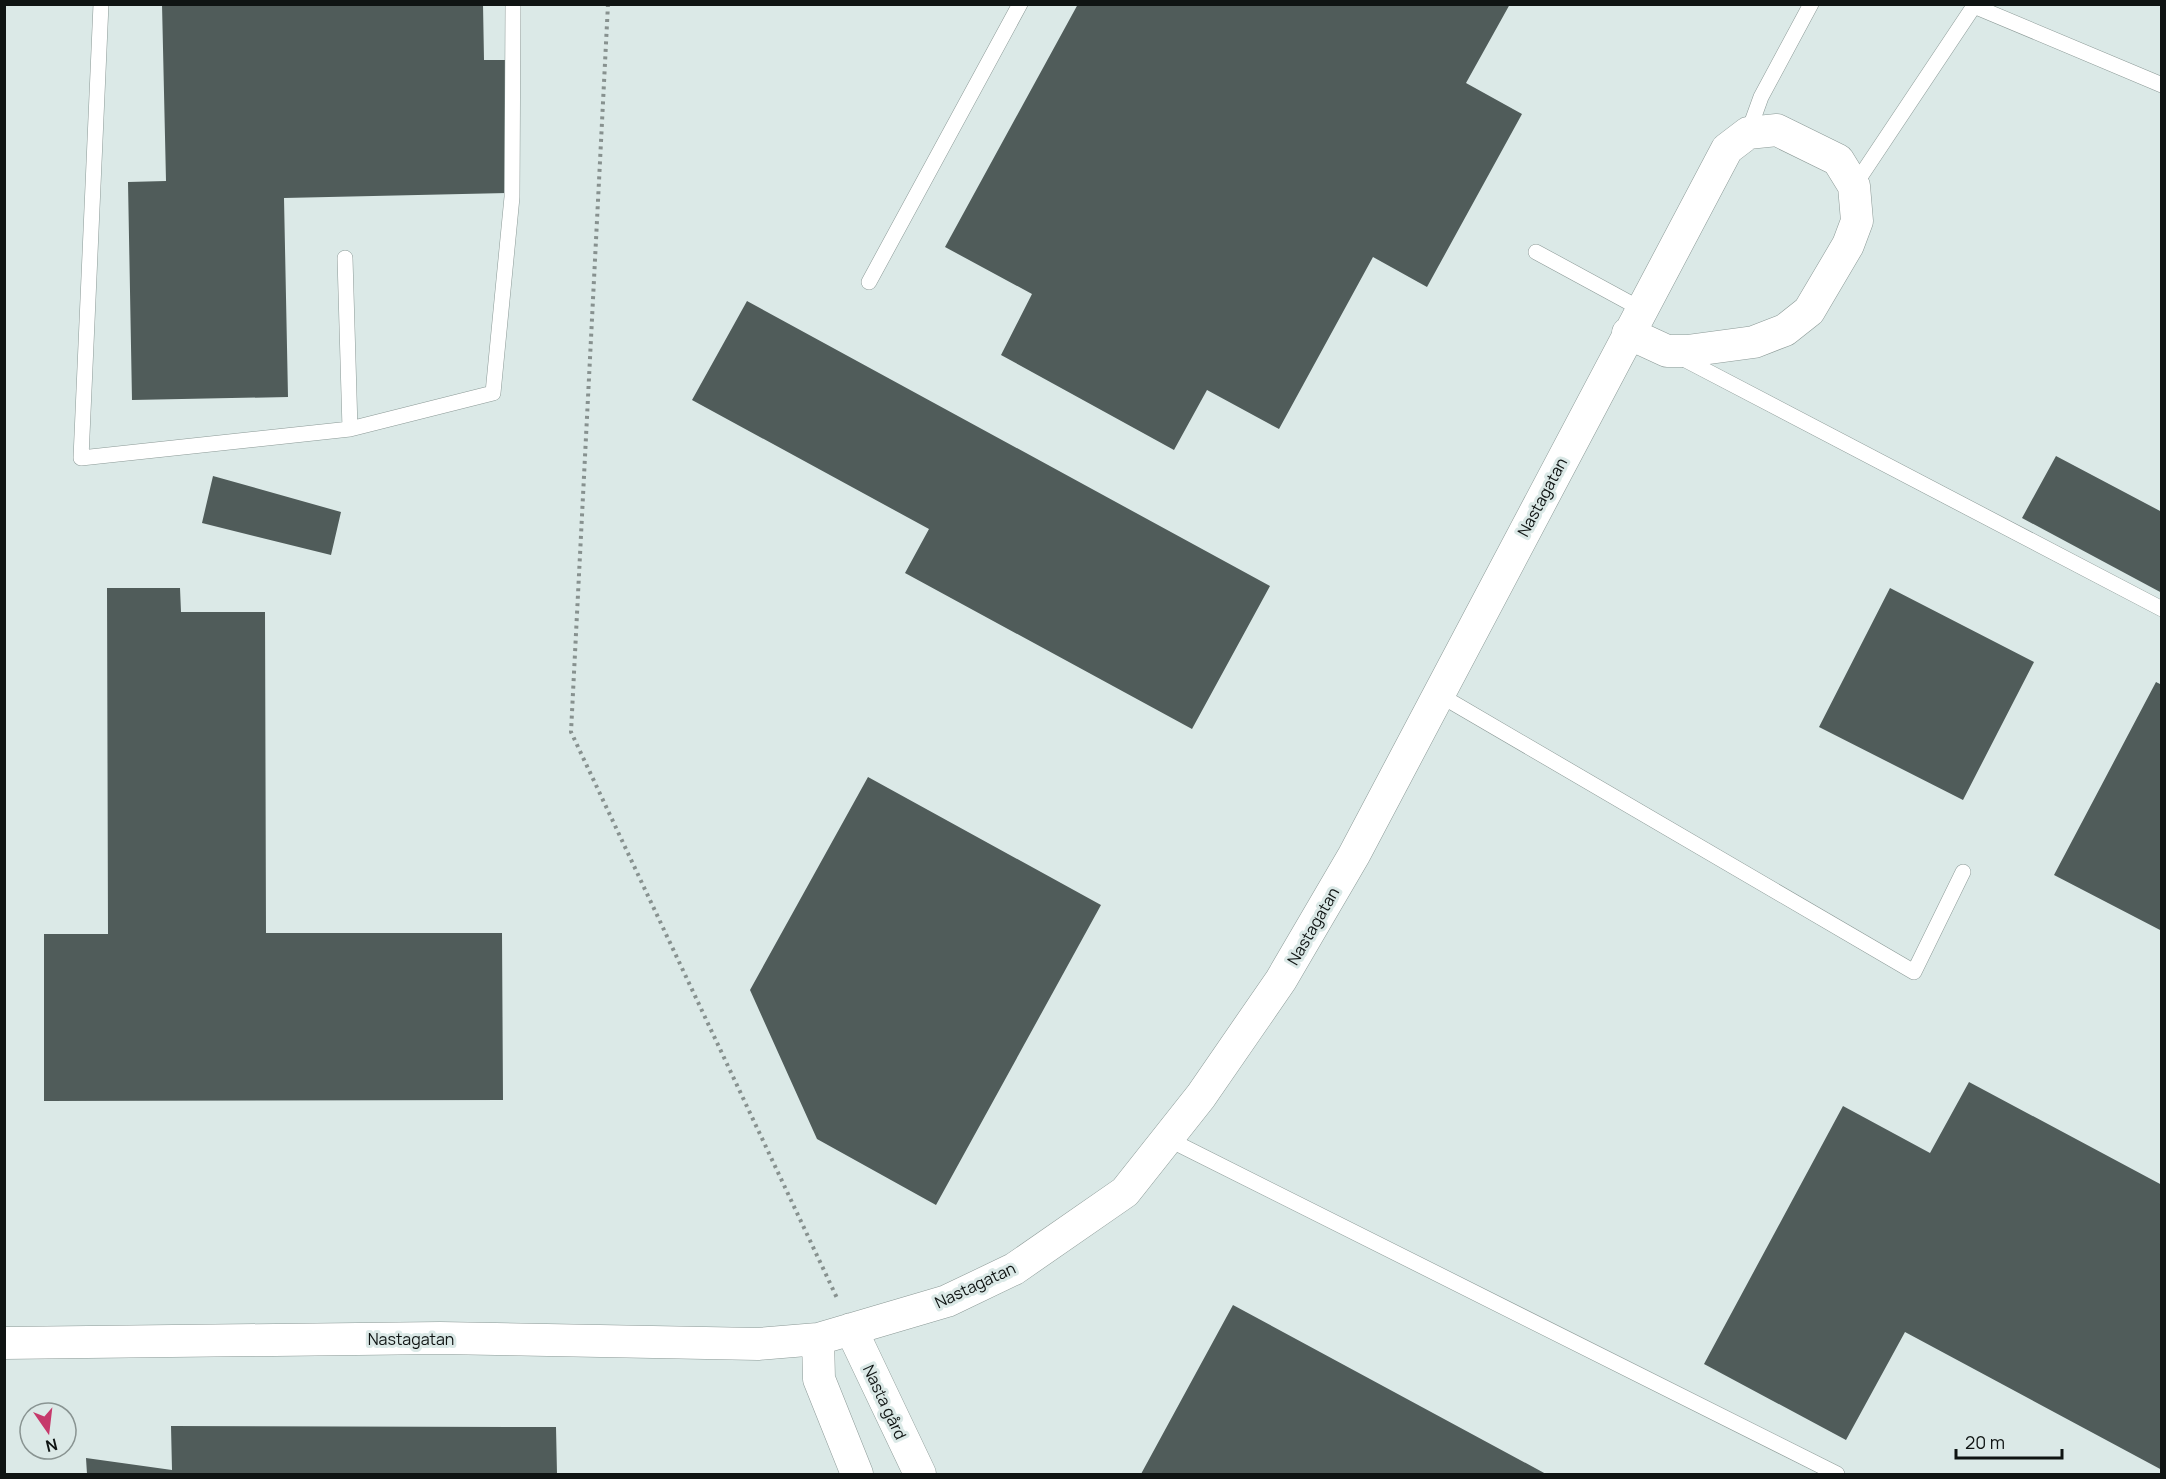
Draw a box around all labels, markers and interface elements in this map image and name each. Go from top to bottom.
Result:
street label: Nastagatan [1512,454,1572,540]
street label: Nastagatan [1282,883,1344,969]
street label: Nastagatan [931,1257,1019,1313]
street label: Nastagatan [368,1328,454,1350]
street label: Nasta gård [858,1361,912,1443]
north arrow [18,1401,78,1461]
scale bar [1956,1422,2062,1460]
text: 20 m [1965,1430,2005,1454]
text: N [43,1433,60,1458]

